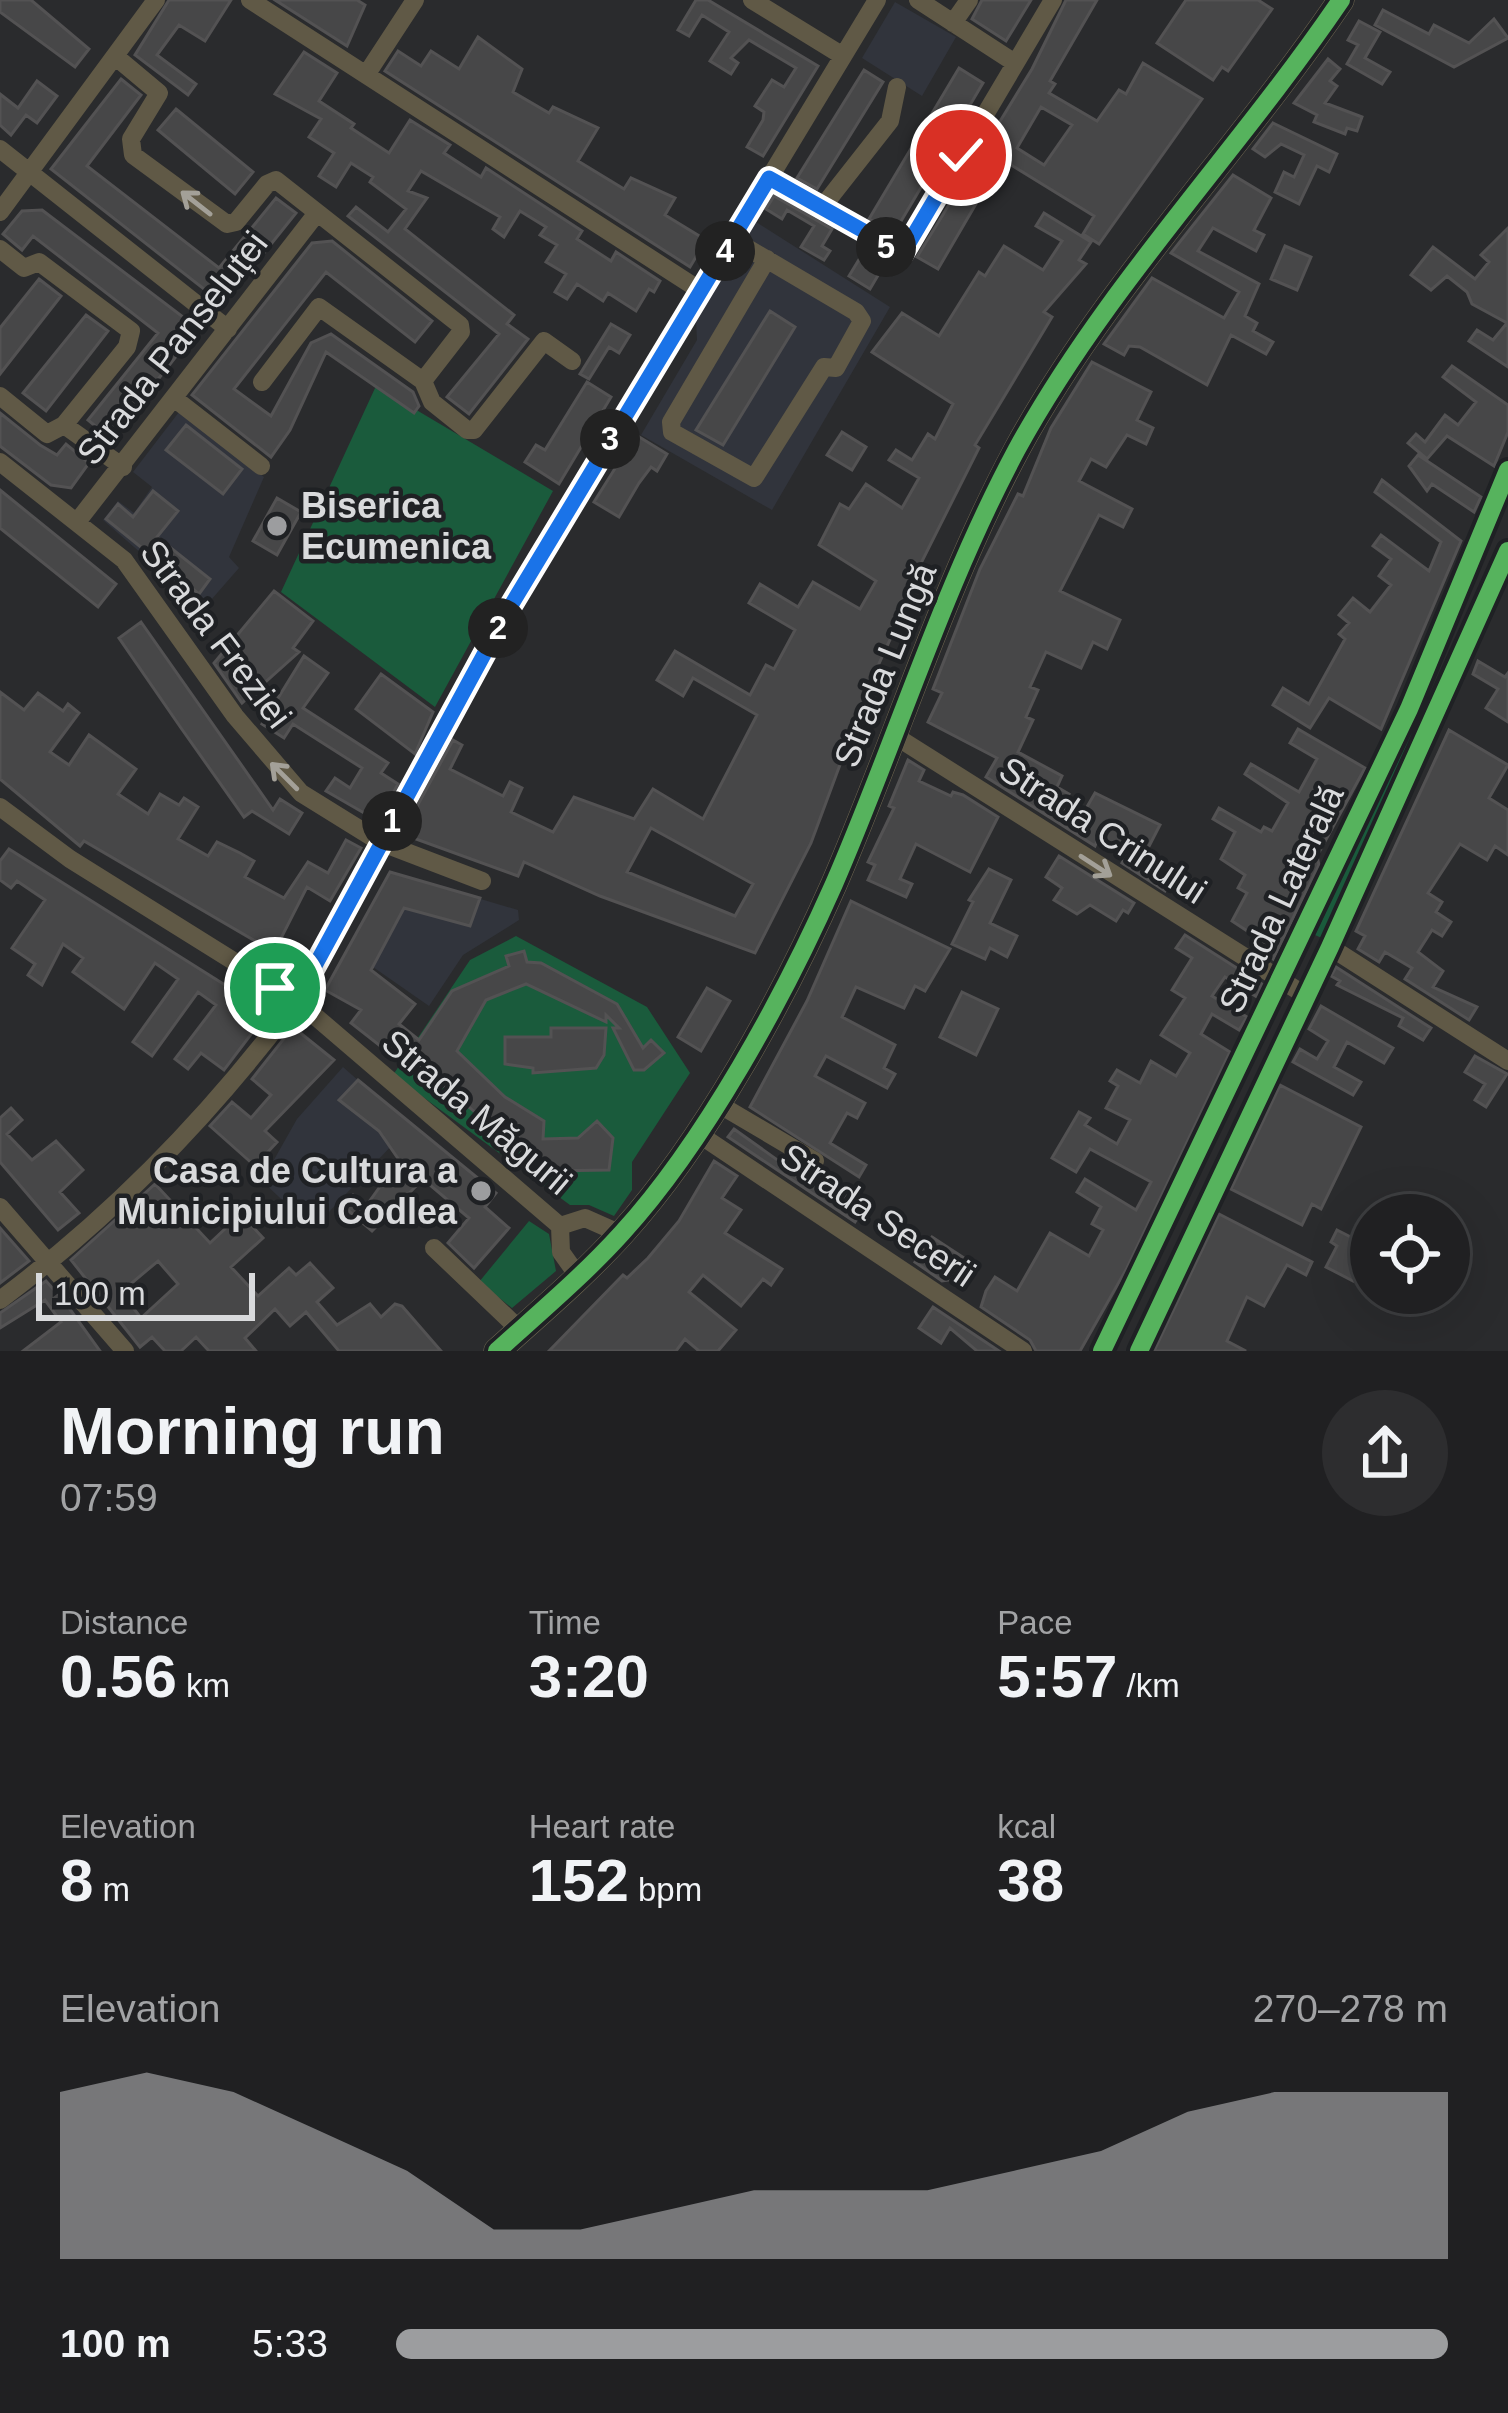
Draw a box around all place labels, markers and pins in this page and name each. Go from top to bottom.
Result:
pin [910,104,1012,206]
pin: 5 [856,217,916,277]
pin: 4 [695,221,755,281]
pin: 3 [580,409,640,469]
place label: Biserica Ecumenica [301,485,492,567]
marker: Biserica Ecumenica [264,513,290,539]
pin: 2 [468,598,528,658]
pin: 1 [362,791,422,851]
pin [224,937,326,1039]
place label: Casa de Cultura a Municipiului Codlea [117,1150,458,1232]
marker: Casa de Cultura a Municipiului Codlea [468,1178,494,1204]

